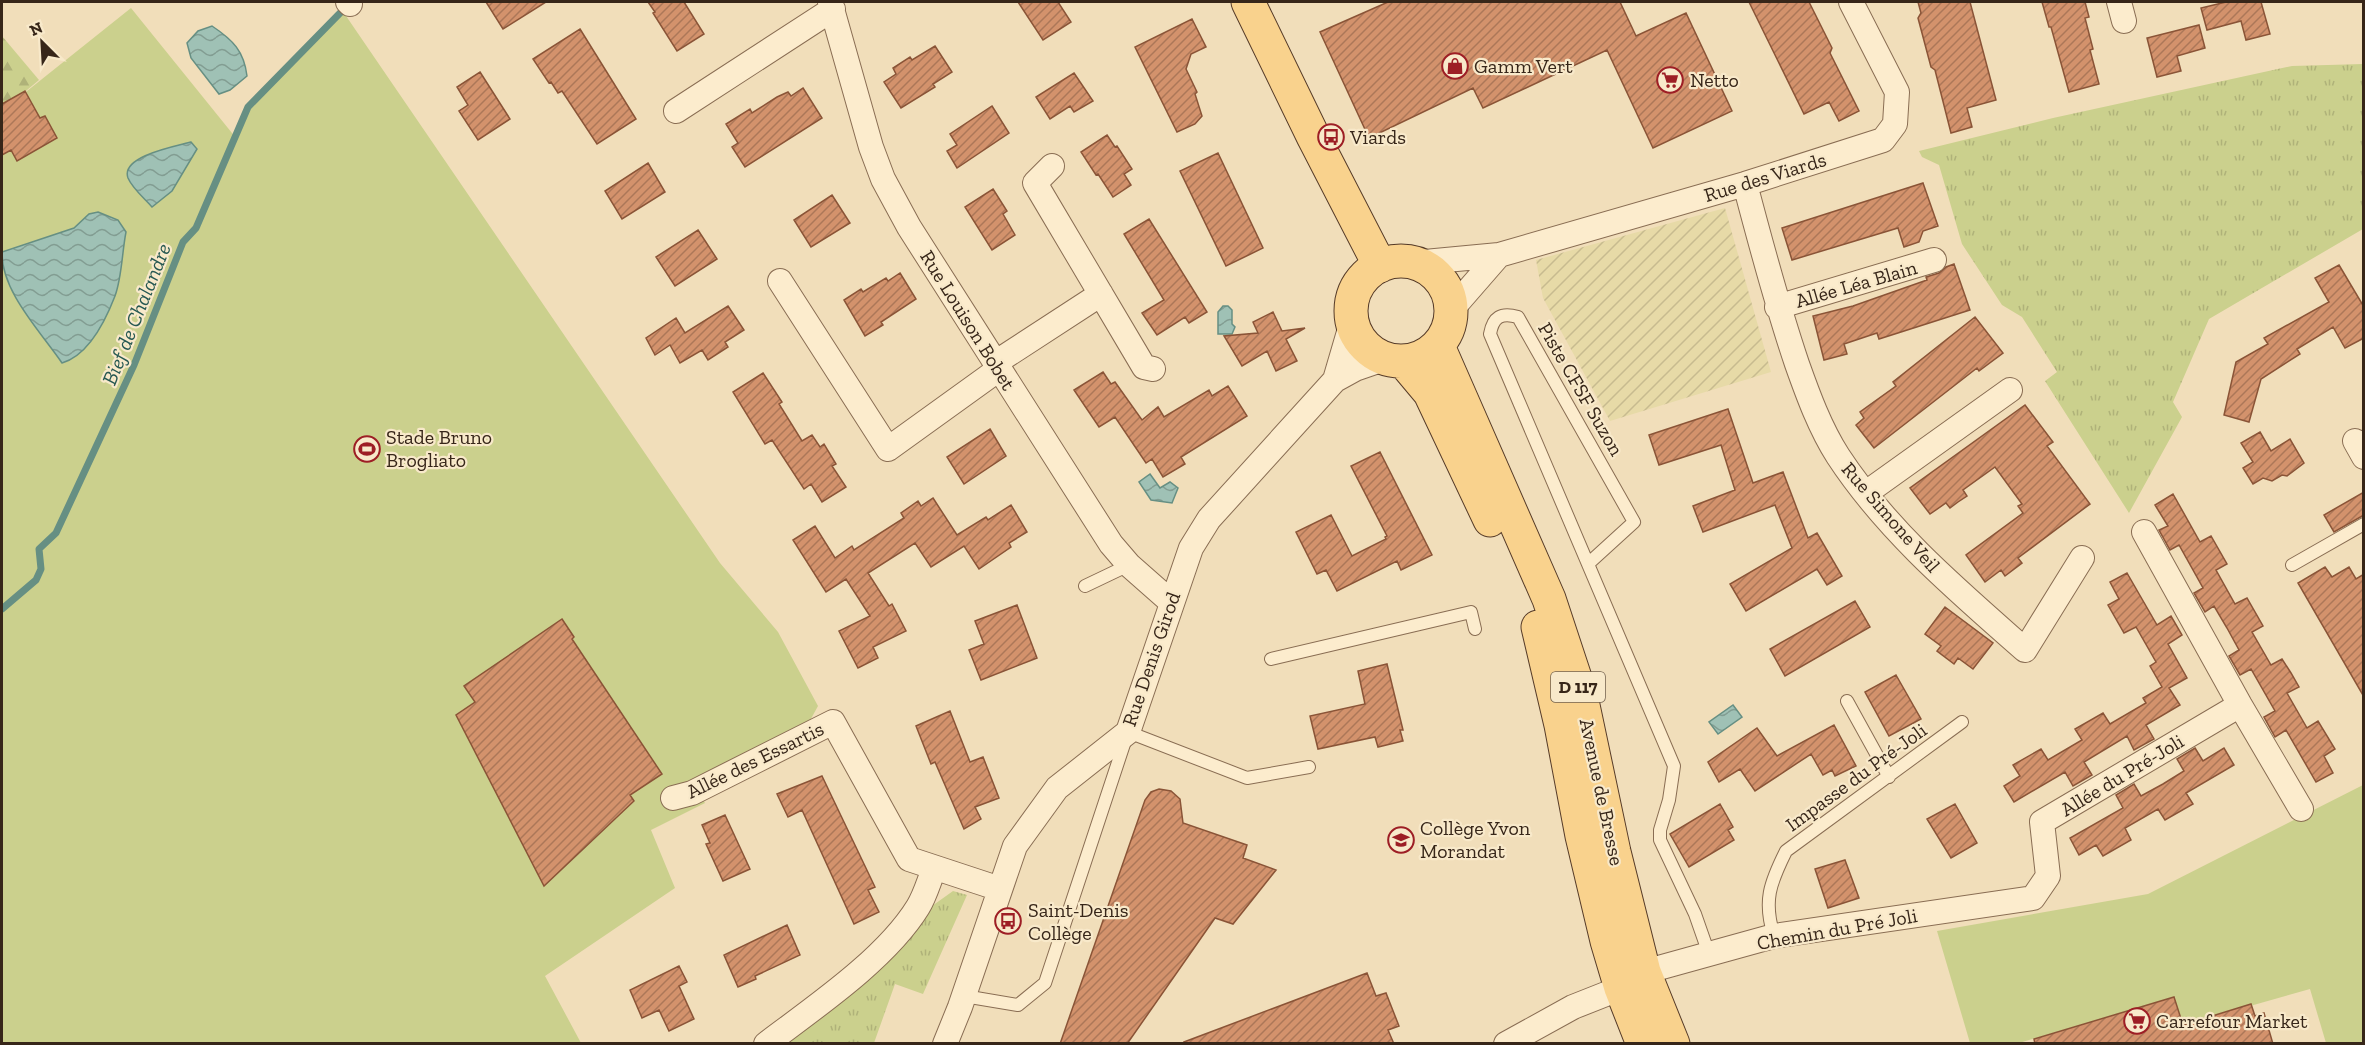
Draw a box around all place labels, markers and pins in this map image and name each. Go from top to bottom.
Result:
shop icon: Gamm Vert [1440,51,1470,81]
place label: Gamm Vert [1474,54,1573,78]
supermarket icon: Netto [1655,65,1685,95]
place label: Netto [1690,68,1739,92]
bus stop icon: Viards [1316,122,1346,152]
place label: Viards [1349,125,1406,149]
place label: Stade Bruno Brogliato [386,425,492,472]
sports icon: Stade Bruno Brogliato [352,434,382,464]
place label: Collège Yvon Morandat [1420,816,1531,863]
school or university icon: Collège Yvon Morandat [1386,825,1416,855]
place label: Saint-Denis Collège [1028,898,1129,945]
bus stop icon: Saint-Denis Collège [993,906,1023,936]
supermarket icon: Carrefour Market [2122,1006,2152,1036]
place label: Carrefour Market [2156,1009,2308,1033]

